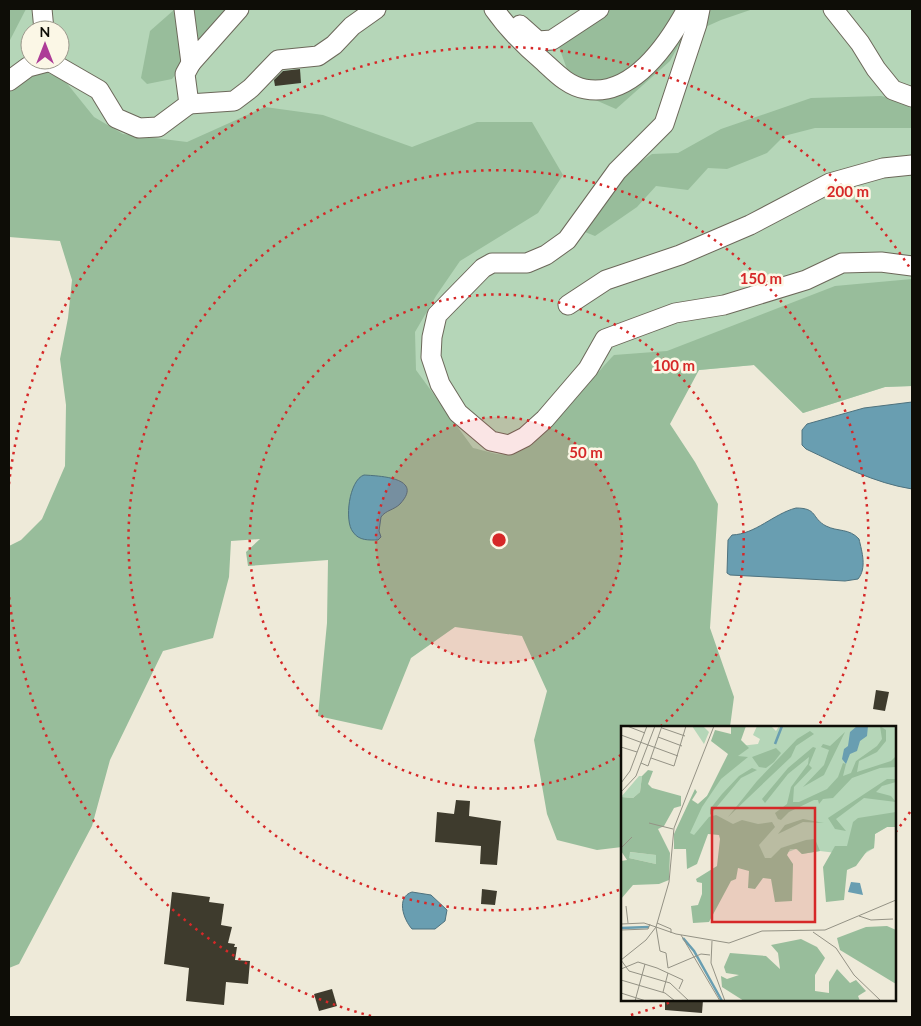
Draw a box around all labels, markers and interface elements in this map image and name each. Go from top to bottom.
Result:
north arrow [20,20,70,70]
text: N [40,23,50,40]
text: 200 m [827,182,869,200]
text: 150 m [740,269,782,287]
text: 100 m [653,356,695,374]
text: 50 m [569,443,603,461]
centre of rings [490,531,508,549]
inset map [621,726,896,1001]

